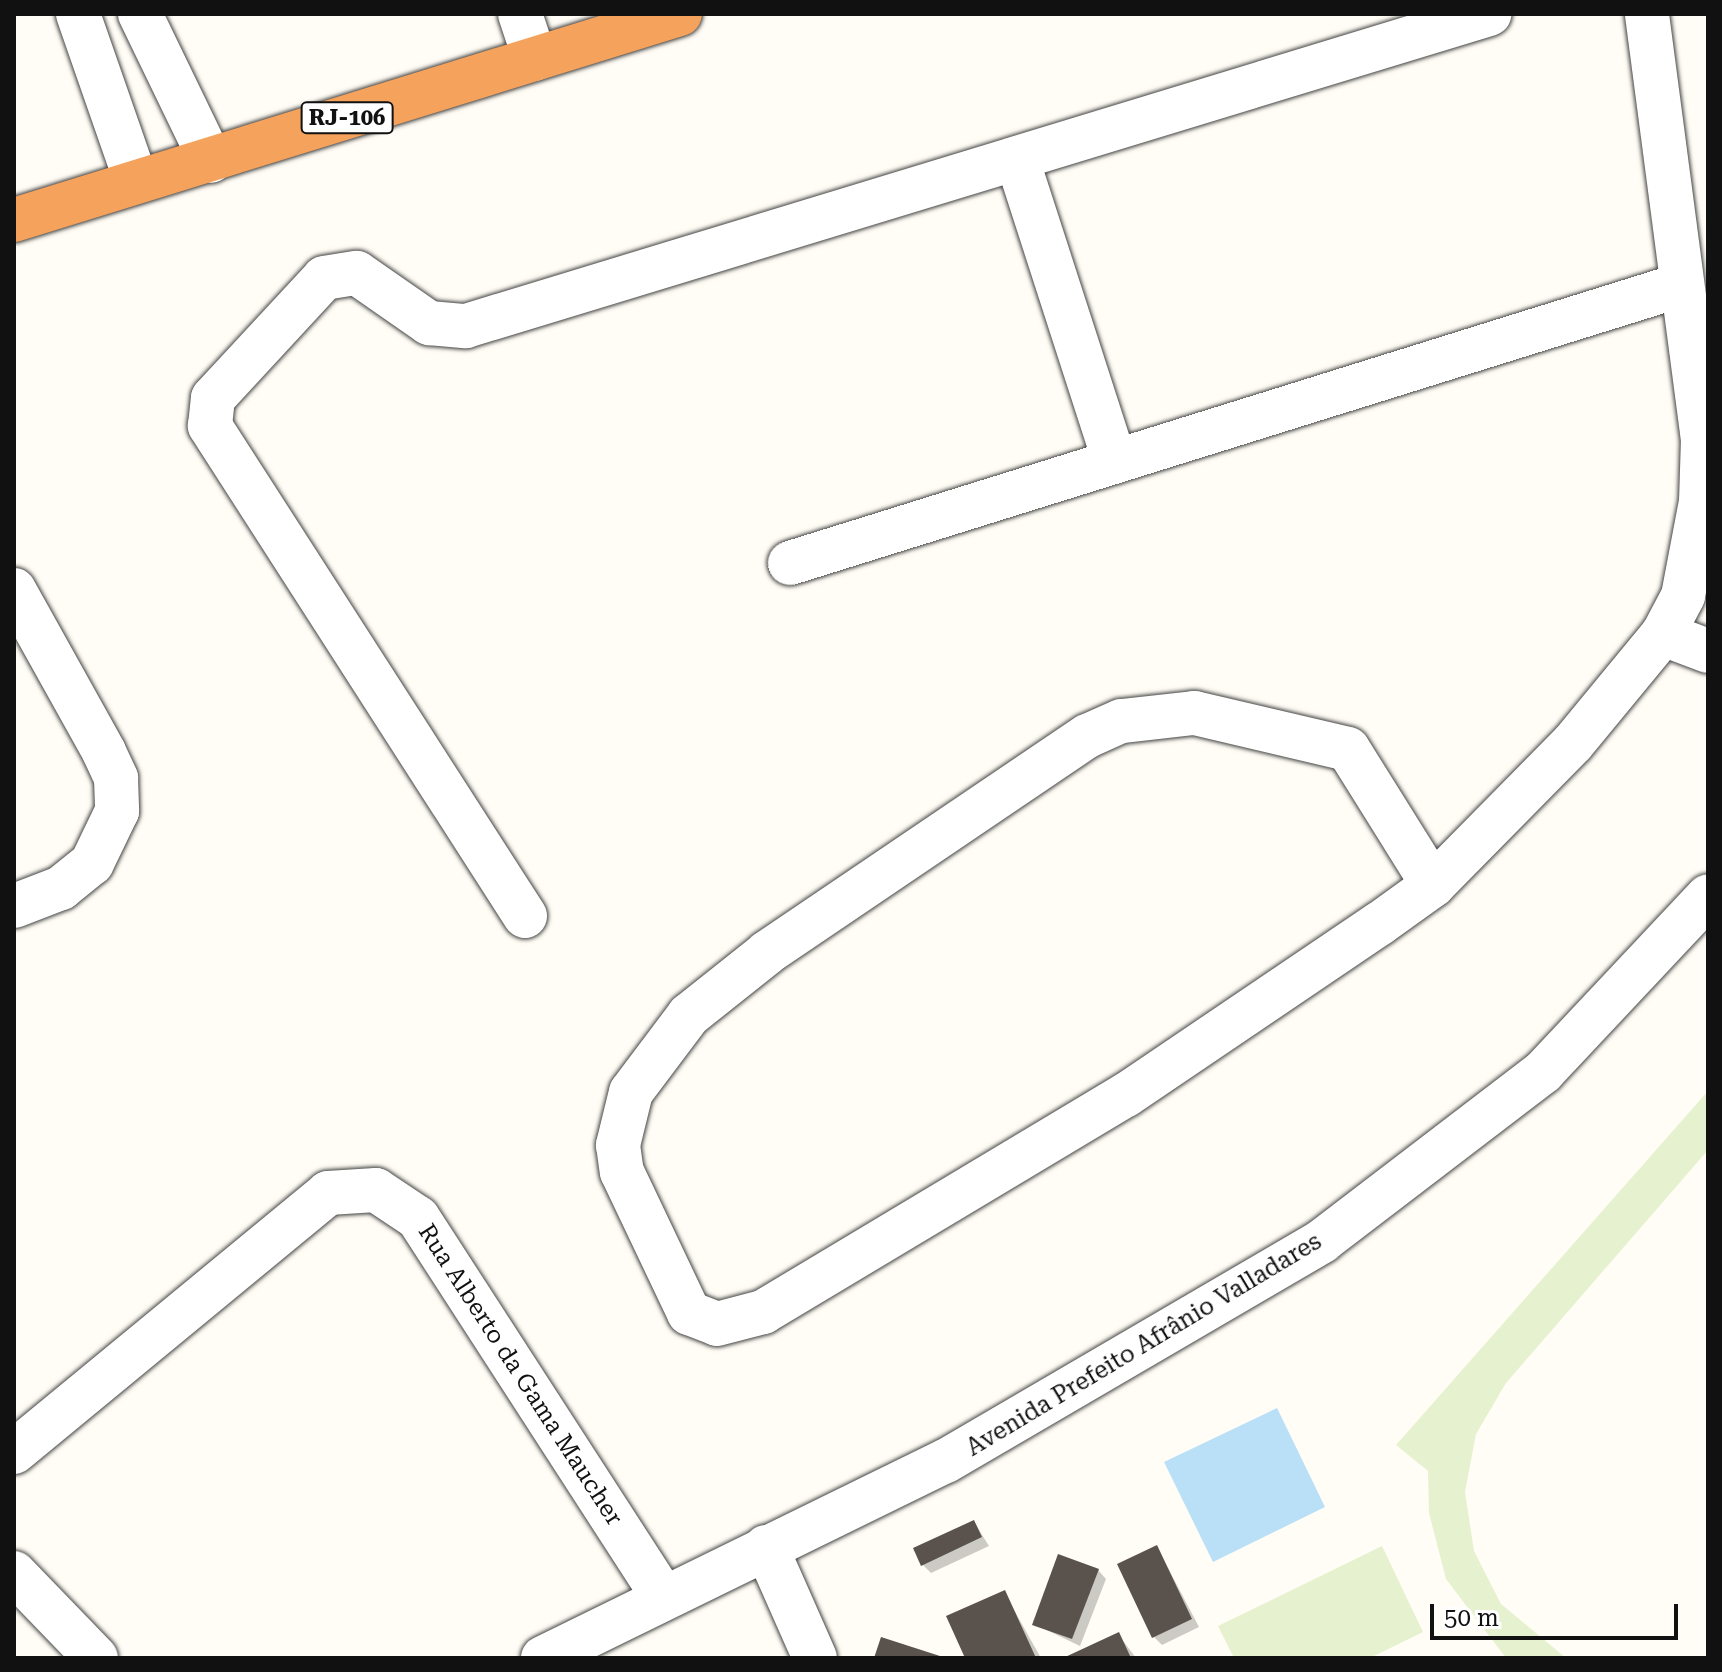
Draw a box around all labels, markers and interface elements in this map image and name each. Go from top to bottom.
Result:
road number: RJ-106 [299,100,395,136]
street label: Rua Alberto da Gama Maucher [412,1219,628,1531]
street label: Avenida Prefeito Afrânio Valladares [961,1227,1327,1463]
scale bar [1434,1588,1682,1638]
text: 50 m [1444,1604,1499,1632]

